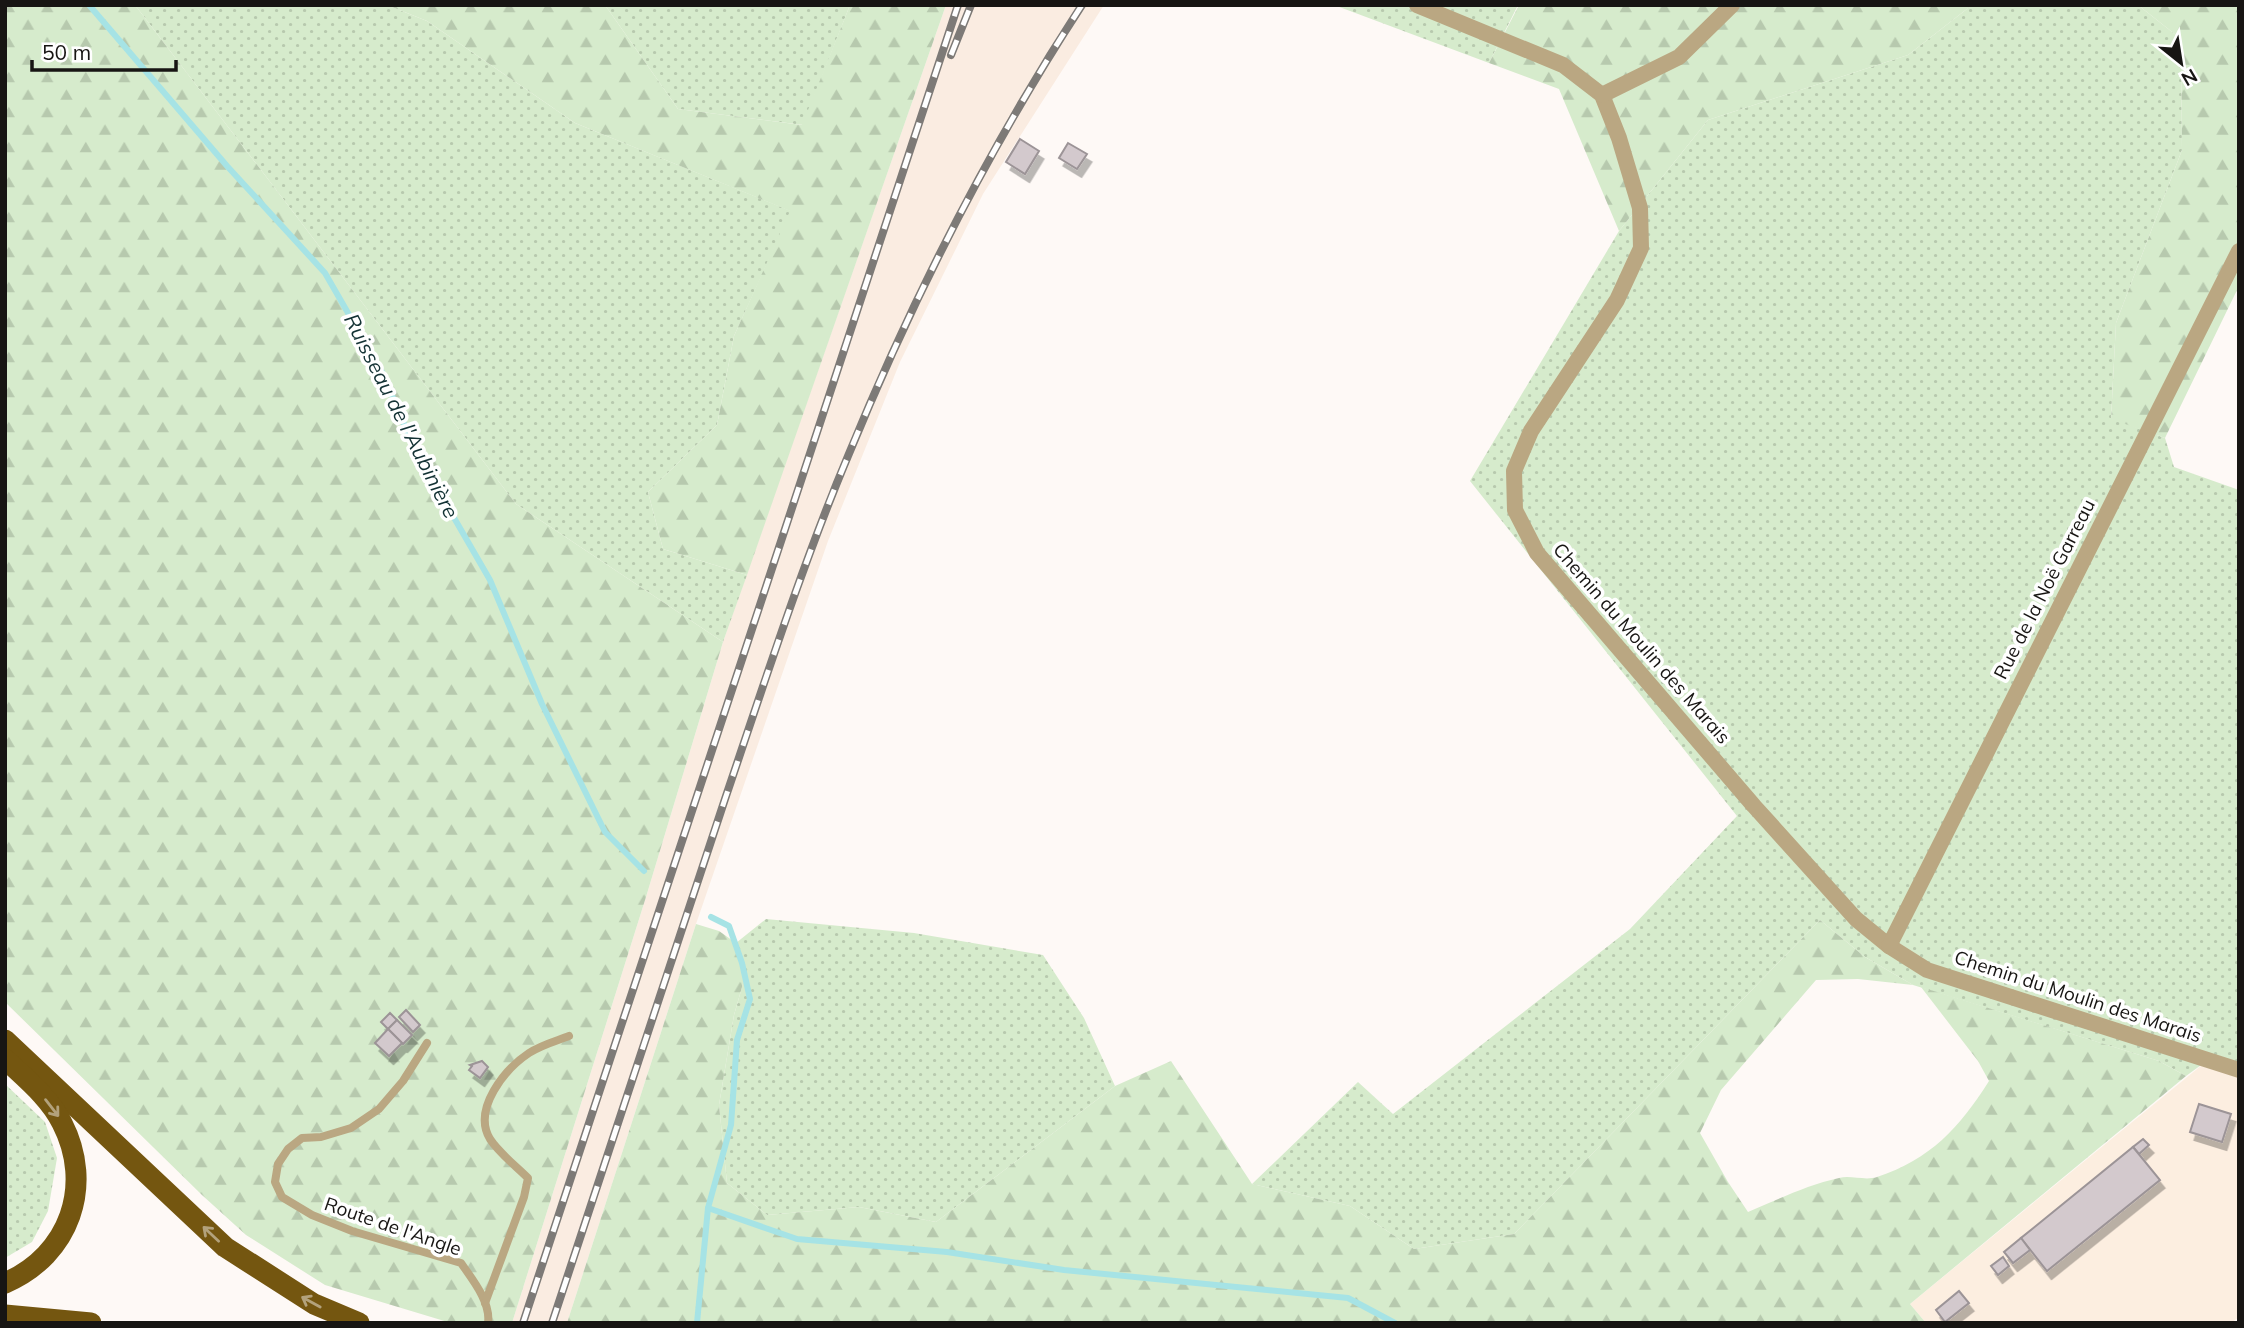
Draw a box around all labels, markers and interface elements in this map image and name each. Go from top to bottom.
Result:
scale bar [32,28,175,72]
north arrow [2146,28,2216,98]
text: 50 m [42,39,91,65]
text: N [2177,64,2202,92]
water label: Ruisseau de l'Aubinière [339,309,465,522]
street label: Rue de la Noë Garreau [1988,495,2100,683]
street label: Chemin du Moulin des Marais [1548,538,1736,748]
street label: Chemin du Moulin des Marais [1951,945,2205,1047]
one-way arrow [45,1099,60,1117]
street label: Route de l'Angle [321,1191,465,1261]
one-way arrow [202,1226,220,1242]
one-way arrow [301,1295,321,1309]

